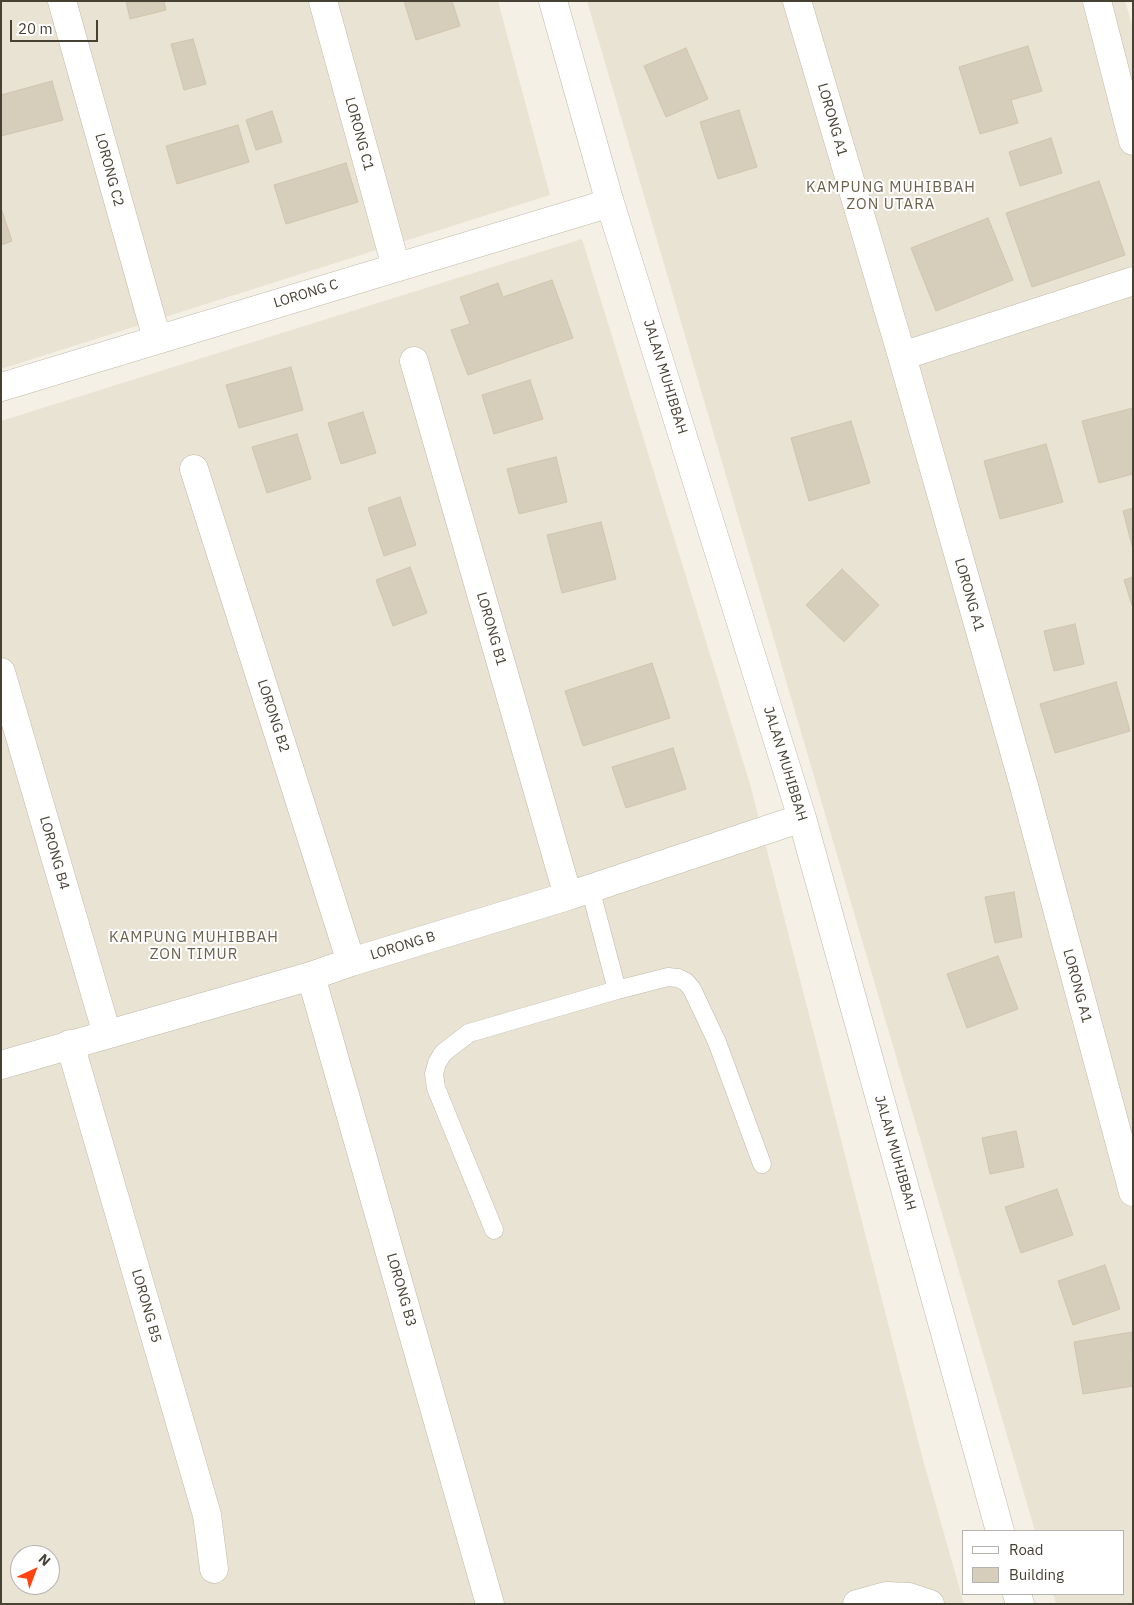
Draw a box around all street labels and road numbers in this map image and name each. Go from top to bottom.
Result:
street label: LORONG A1 [814,81,850,159]
street label: LORONG C1 [341,95,377,173]
street label: LORONG C2 [91,131,127,209]
street label: LORONG C [272,276,340,312]
street label: JALAN MUHIBBAH [640,318,690,436]
street label: LORONG A1 [951,556,987,634]
street label: LORONG B1 [472,590,510,668]
street label: LORONG B2 [253,677,293,755]
street label: JALAN MUHIBBAH [760,705,810,823]
street label: LORONG B4 [35,814,73,892]
street label: LORONG B [368,928,438,964]
street label: LORONG A1 [1059,947,1095,1025]
street label: JALAN MUHIBBAH [871,1094,919,1212]
street label: LORONG B3 [382,1251,420,1329]
street label: LORONG B5 [127,1267,165,1345]

